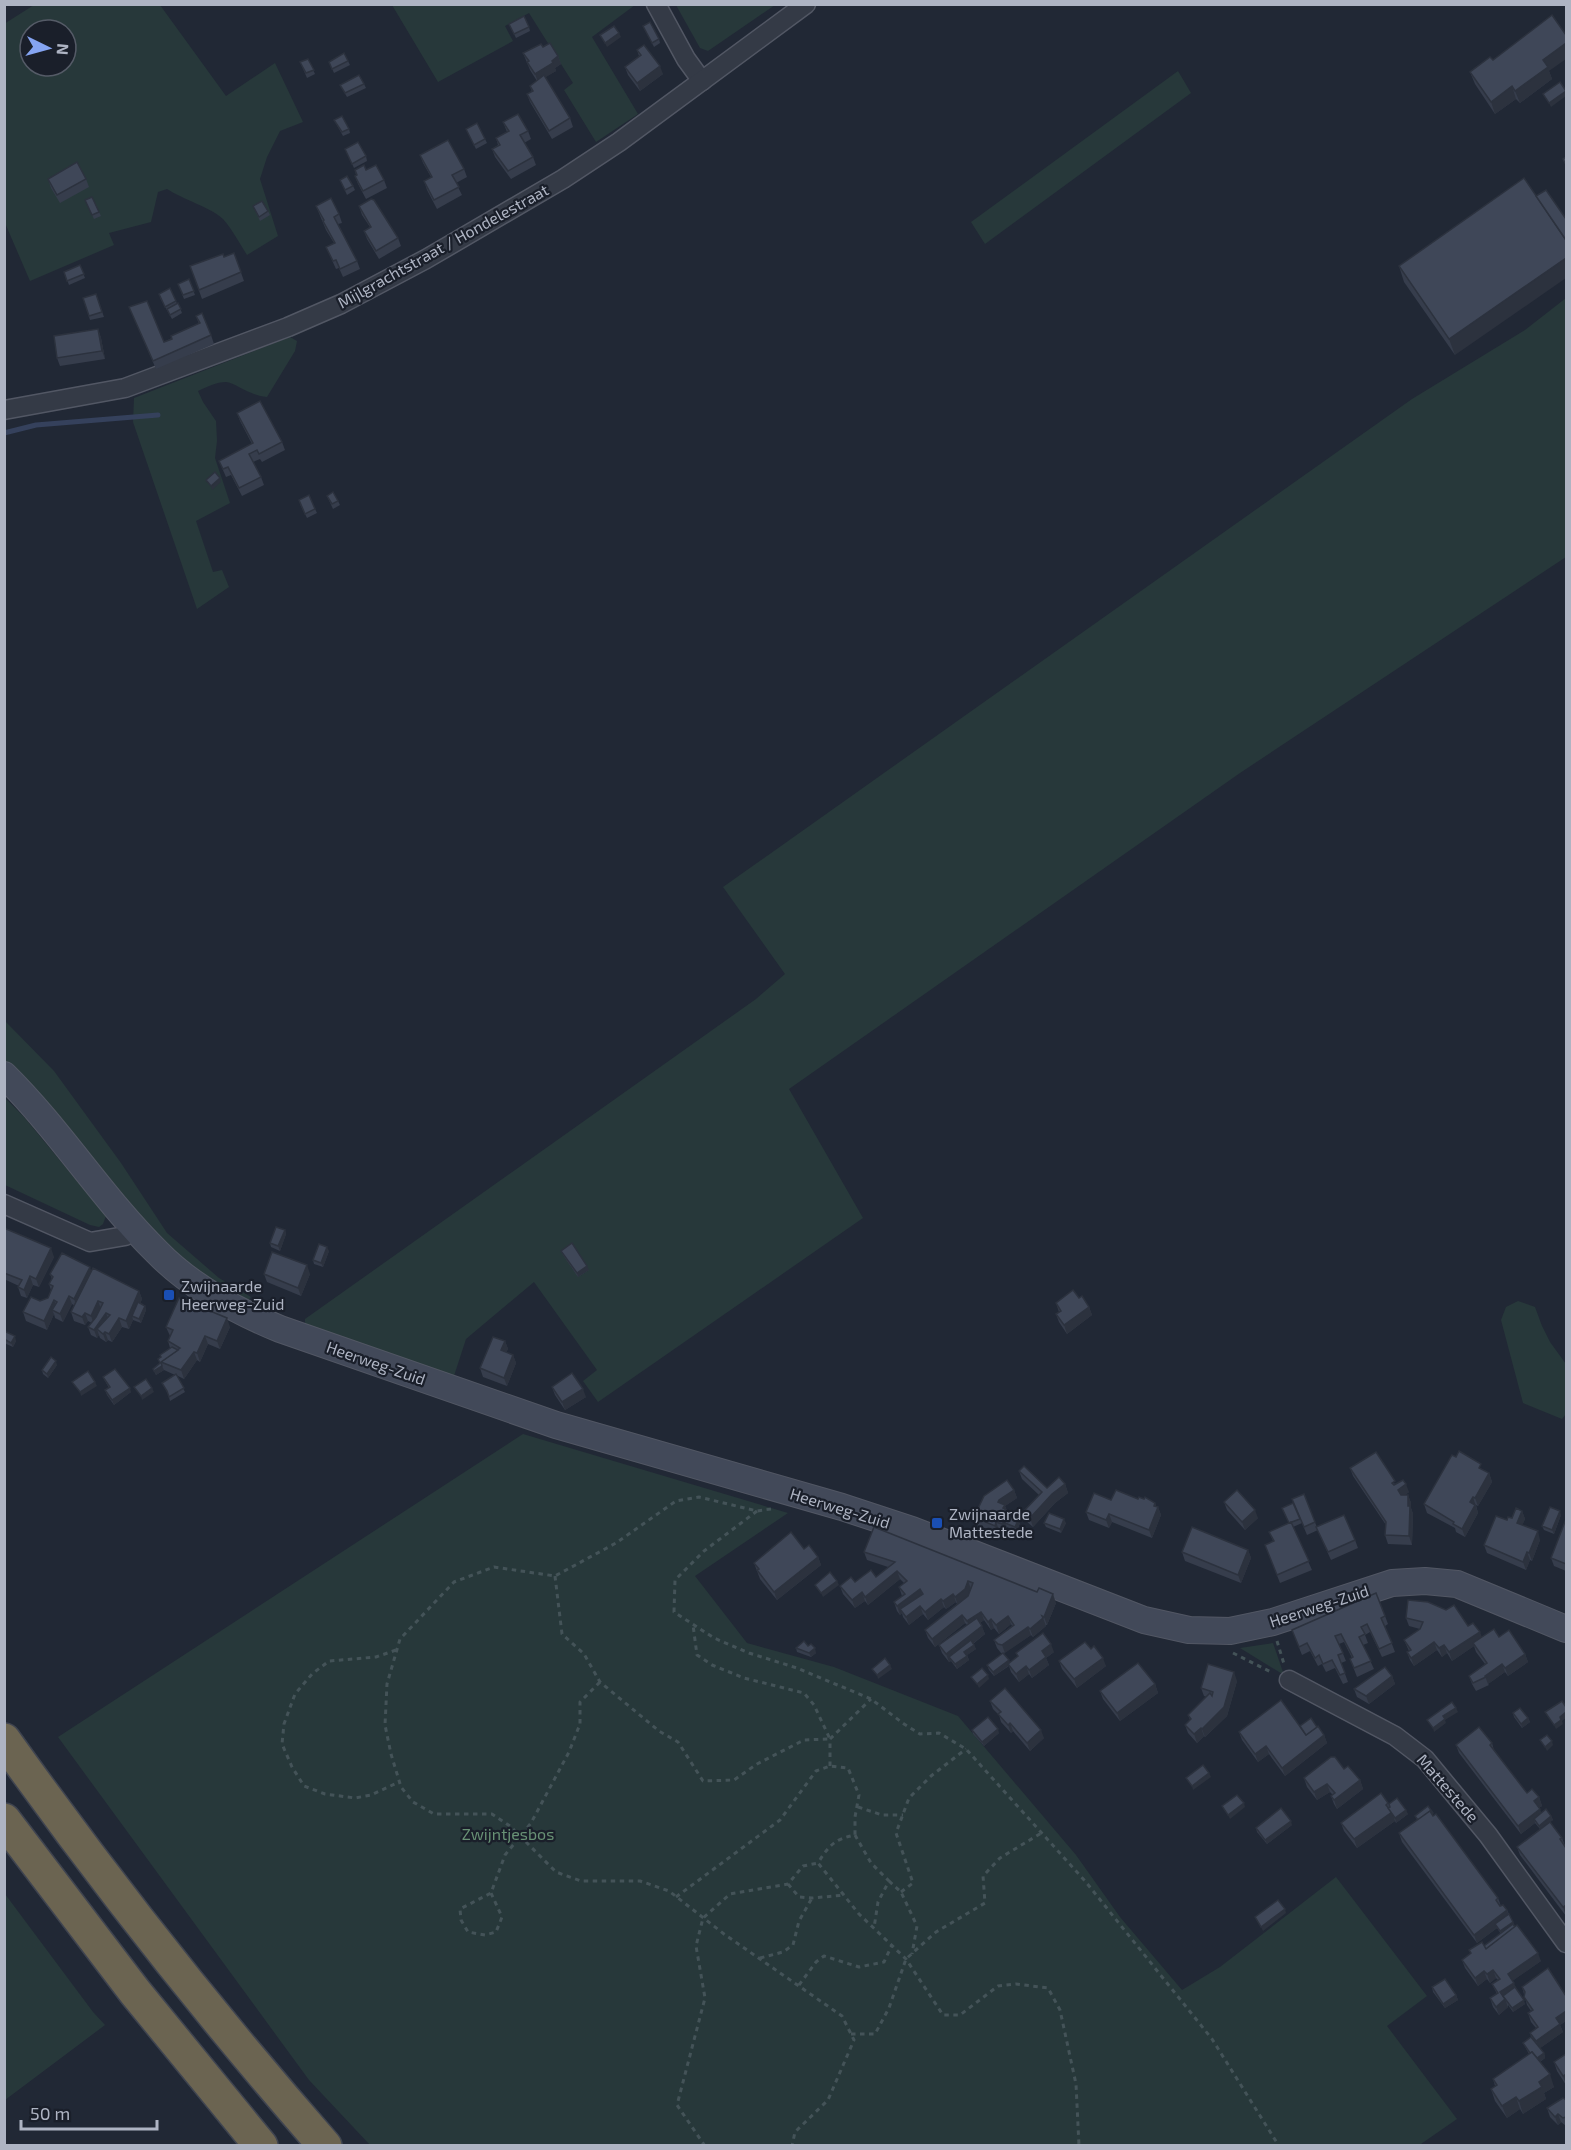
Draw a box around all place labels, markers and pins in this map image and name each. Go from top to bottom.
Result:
place label: Zwijnaarde Heerweg-Zuid [181,1276,284,1313]
marker: Zwijnaarde Heerweg-Zuid [162,1288,176,1302]
place label: Zwijnaarde Mattestede [949,1504,1033,1541]
marker: Zwijnaarde Mattestede [930,1516,944,1530]

